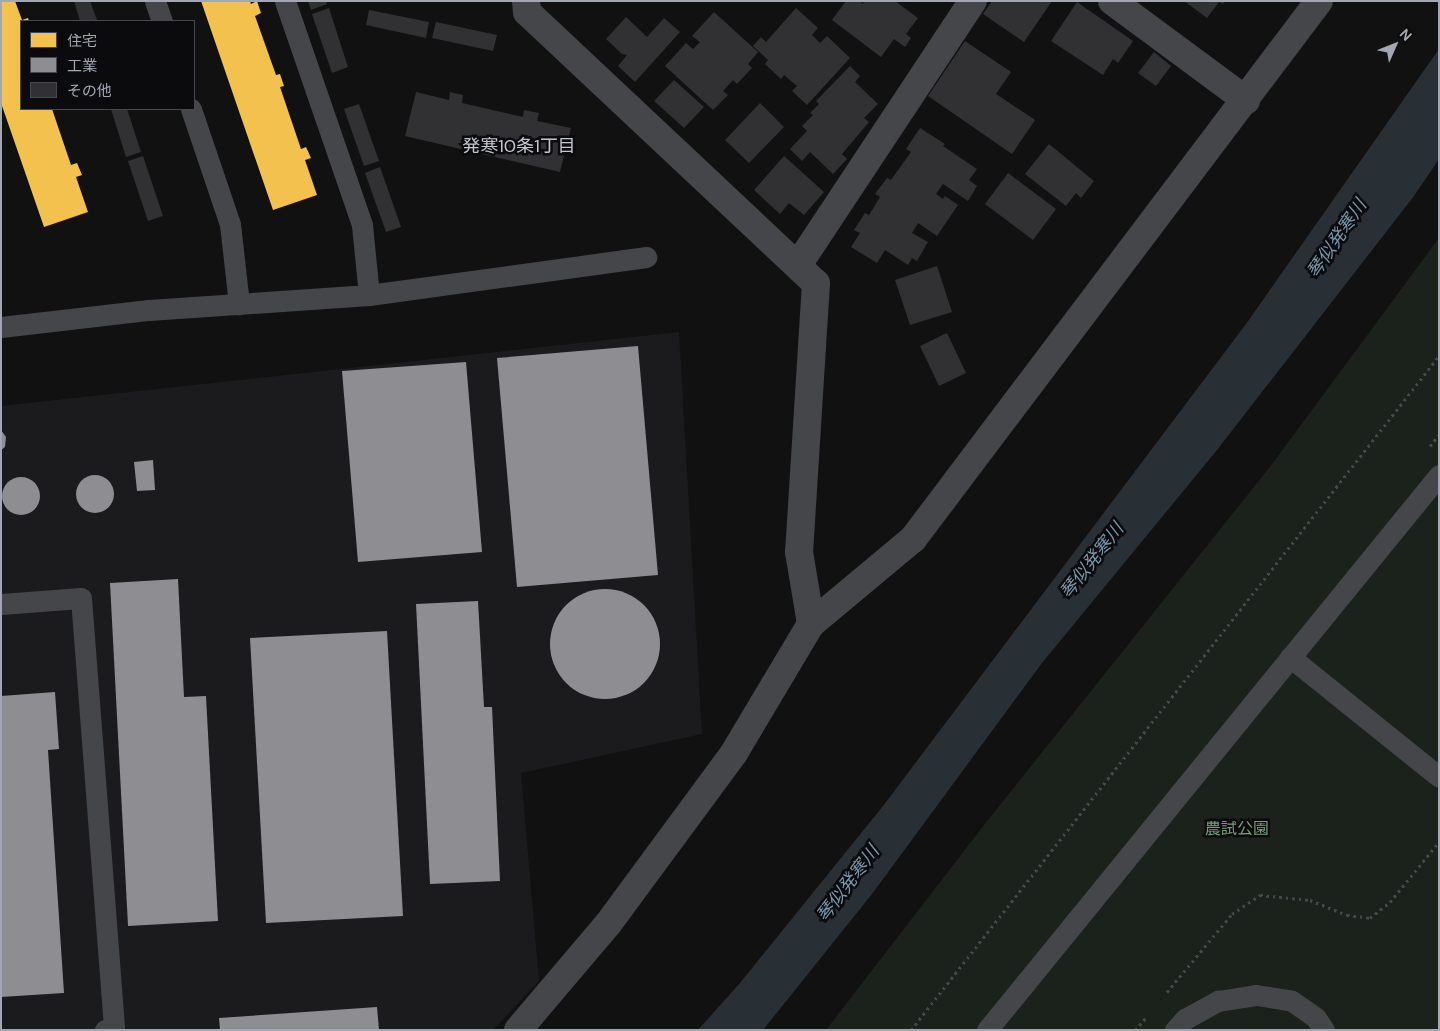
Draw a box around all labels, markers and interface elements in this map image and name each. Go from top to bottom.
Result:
legend [20,20,195,110]
north arrow [1370,20,1420,70]
text: N [1396,25,1416,45]
text: 住宅 [67,31,97,51]
text: 工業 [67,56,97,76]
text: その他 [67,81,112,101]
district label: 発寒10条1丁目 [462,135,576,157]
water label: 琴似発寒川 [1303,196,1371,282]
water label: 琴似発寒川 [1056,519,1128,603]
park label: 農試公園 [1205,819,1269,839]
water label: 琴似発寒川 [812,842,884,926]

